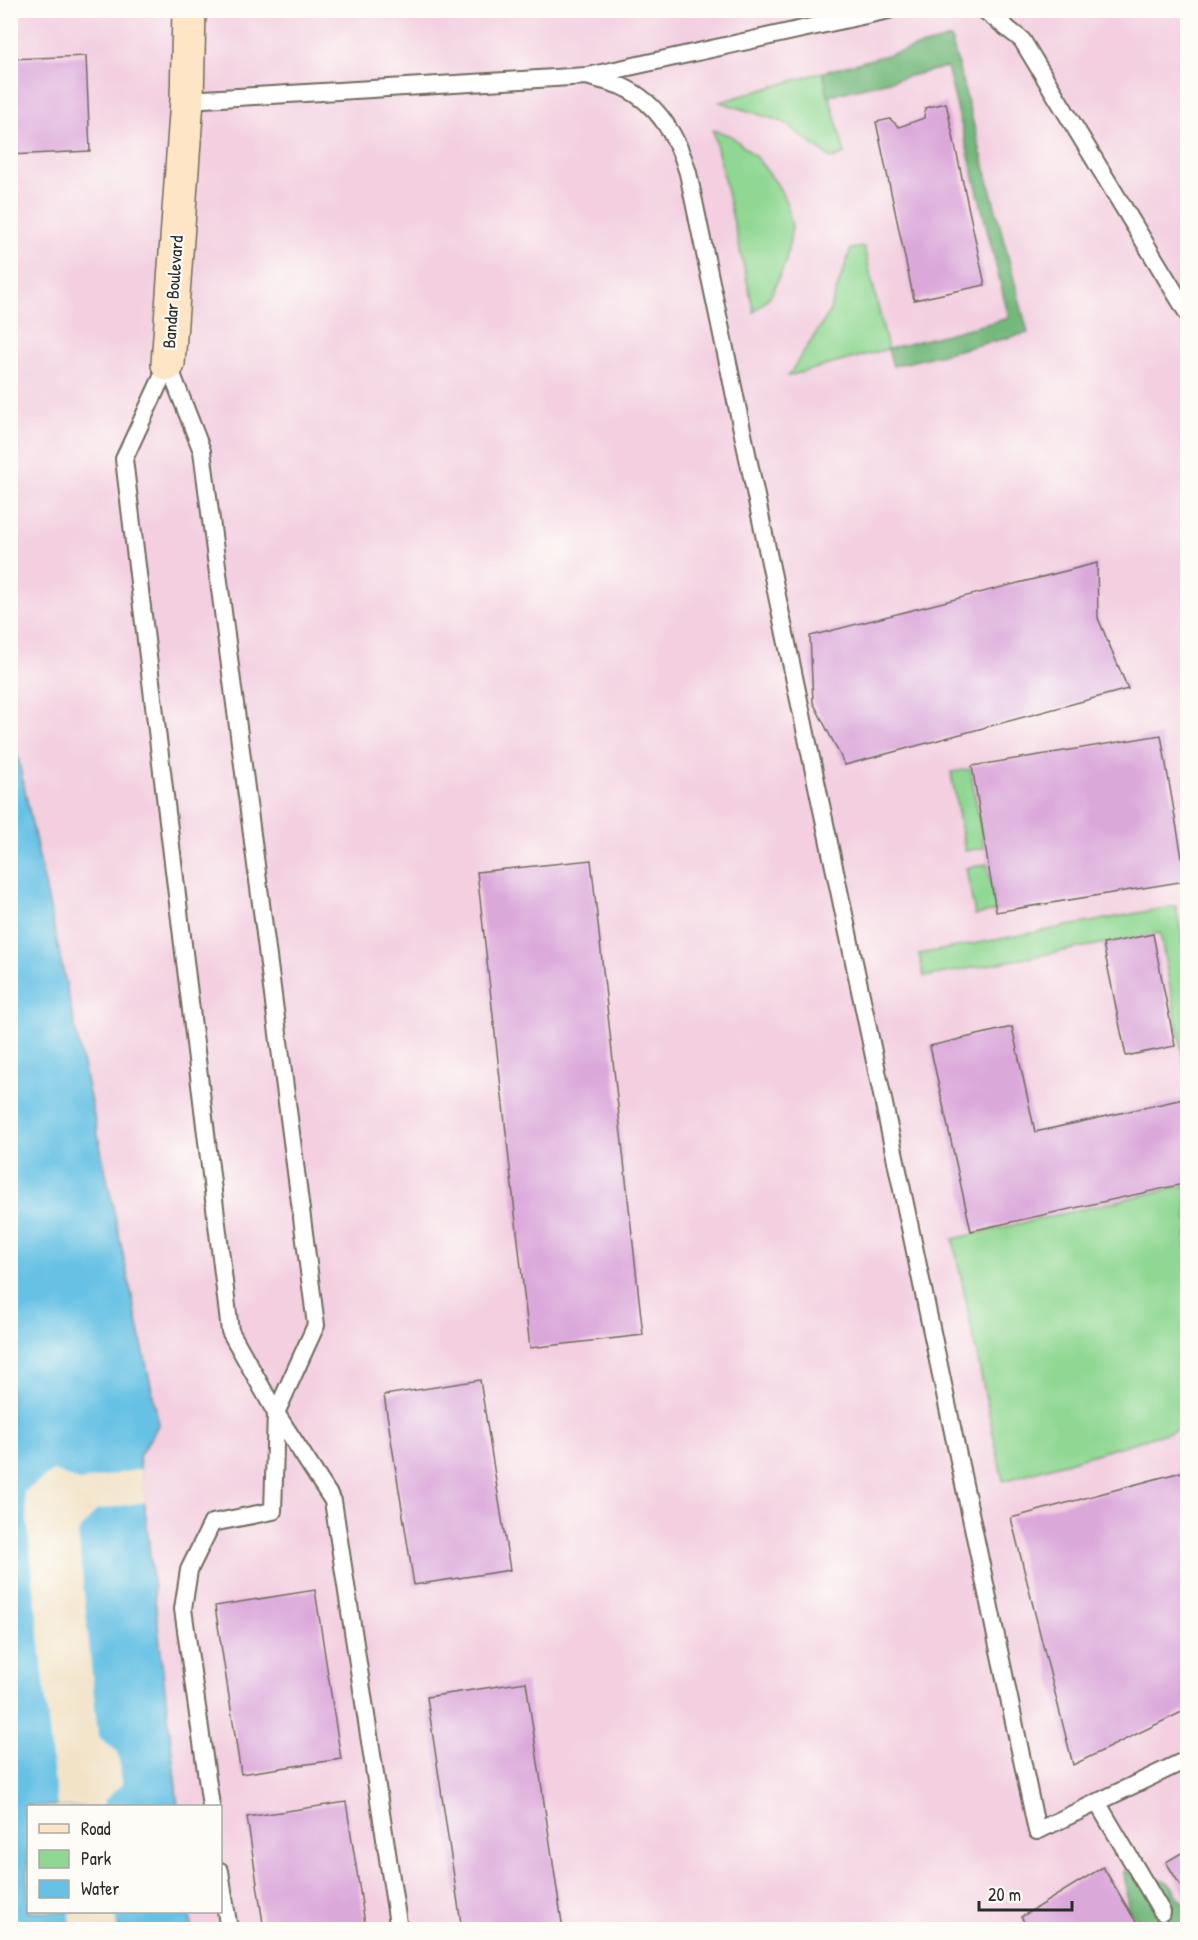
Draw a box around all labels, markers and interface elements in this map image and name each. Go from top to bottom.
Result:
street label: Bandar Boulevard [156,235,189,349]
legend [27,1805,222,1913]
text: Road [81,1816,111,1841]
text: Park [81,1846,112,1871]
scale bar [979,1874,1072,1912]
text: Water [81,1876,119,1901]
text: 20 m [988,1882,1021,1907]

